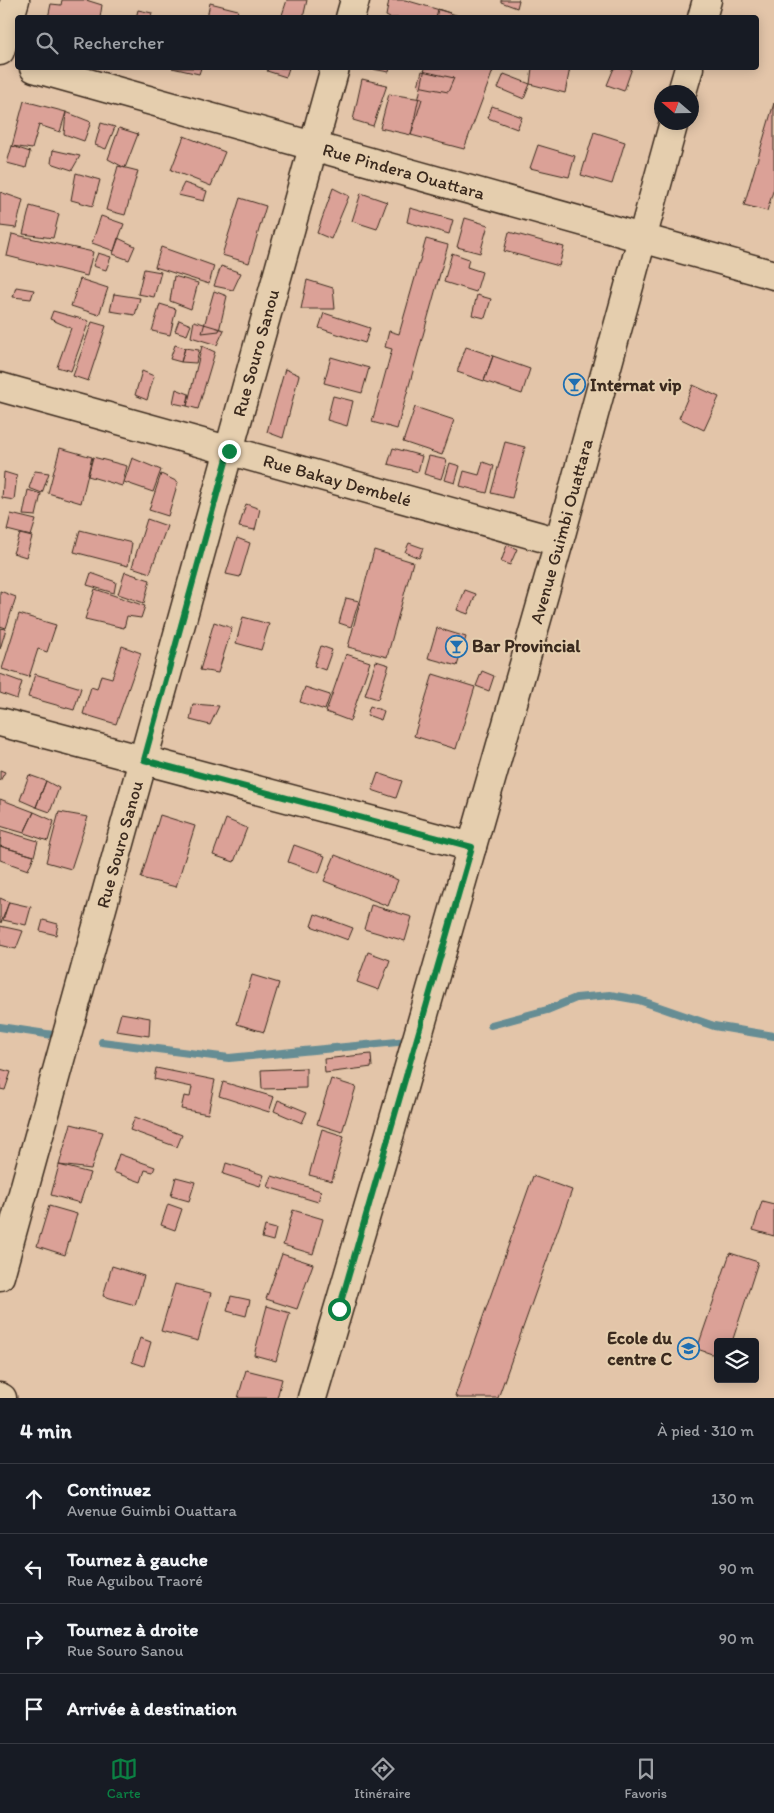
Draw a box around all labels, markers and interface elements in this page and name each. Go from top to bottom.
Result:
search box [15,15,759,70]
icon: search [33,29,61,57]
text: Rechercher [73,31,164,54]
north arrow [654,85,699,130]
street label: Rue Pindera Ouattara [320,138,488,205]
street label: Rue Souro Sanou [228,287,284,419]
bar icon: Internat vip [562,373,586,397]
place label: Internat vip [590,374,682,396]
street label: Avenue Guimbi Ouattara [525,436,598,626]
route end [218,440,241,463]
street label: Rue Bakay Dembelé [261,450,414,512]
bar icon: Bar Provincial [444,634,468,658]
place label: Bar Provincial [472,635,581,657]
street label: Rue Souro Sanou [92,778,148,910]
route start [328,1298,351,1321]
place label: Ecole du centre C [607,1327,673,1370]
school or university icon: Ecole du centre C [676,1336,700,1360]
map controls [714,1338,759,1383]
button: layers [714,1338,759,1383]
text: 4 min [20,1418,72,1443]
text: À pied · 310 m [657,1421,754,1440]
text: Continuez [67,1478,151,1501]
icon: ahead [20,1485,48,1513]
text: 130 m [711,1489,754,1508]
text: Avenue Guimbi Ouattara [67,1501,237,1520]
text: Tournez à gauche [67,1548,208,1571]
icon: left [20,1555,48,1583]
text: 90 m [719,1559,754,1578]
text: Rue Aguibou Traoré [67,1571,203,1590]
text: Tournez à droite [67,1618,199,1641]
icon: right [20,1625,48,1653]
text: 90 m [719,1629,754,1648]
text: Rue Souro Sanou [67,1641,184,1660]
icon: arrive [20,1695,48,1723]
text: Arrivée à destination [67,1697,237,1720]
tab: Carte [107,1755,141,1802]
tab: Itinéraire [354,1755,411,1802]
tab: Favoris [624,1755,667,1802]

